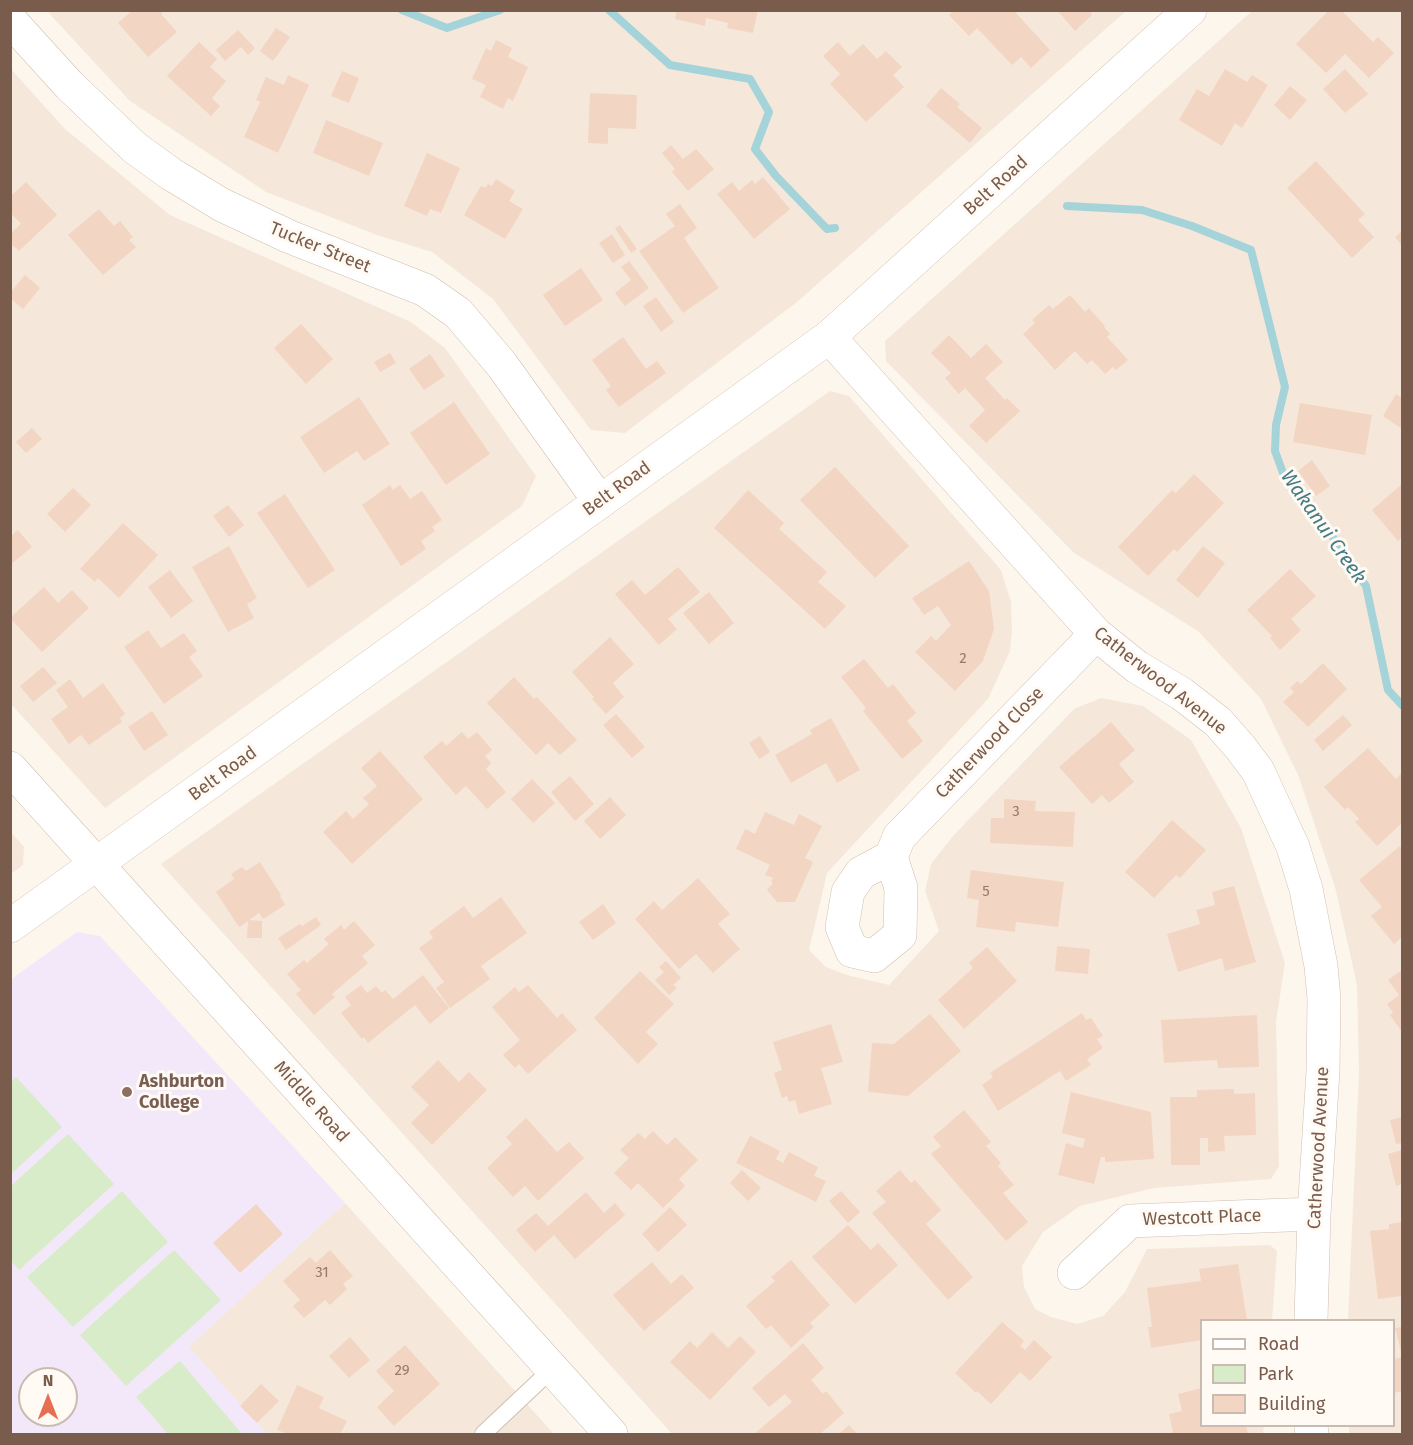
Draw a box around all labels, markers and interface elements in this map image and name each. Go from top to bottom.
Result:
street label: Belt Road [959,152,1033,220]
street label: Tucker Street [266,218,374,278]
street label: Belt Road [579,457,655,521]
water label: Wakanui Creek [1275,466,1371,588]
street label: Catherwood Avenue [1089,622,1231,740]
house number: 2 [959,650,967,668]
street label: Catherwood Close [931,683,1049,803]
street label: Belt Road [185,742,261,806]
house number: 3 [1012,803,1020,821]
house number: 5 [982,883,990,901]
street label: Middle Road [269,1057,353,1147]
street label: Catherwood Avenue [1304,1066,1334,1230]
place label: Ashburton College [139,1071,224,1114]
marker: Ashburton College [120,1085,134,1099]
street label: Westcott Place [1142,1205,1262,1231]
house number: 31 [315,1264,329,1282]
legend [1200,1319,1395,1427]
text: Road [1258,1333,1300,1355]
house number: 29 [394,1362,410,1380]
text: Park [1258,1363,1293,1385]
north arrow [18,1367,78,1427]
text: N [43,1371,53,1390]
text: Building [1258,1393,1325,1415]

